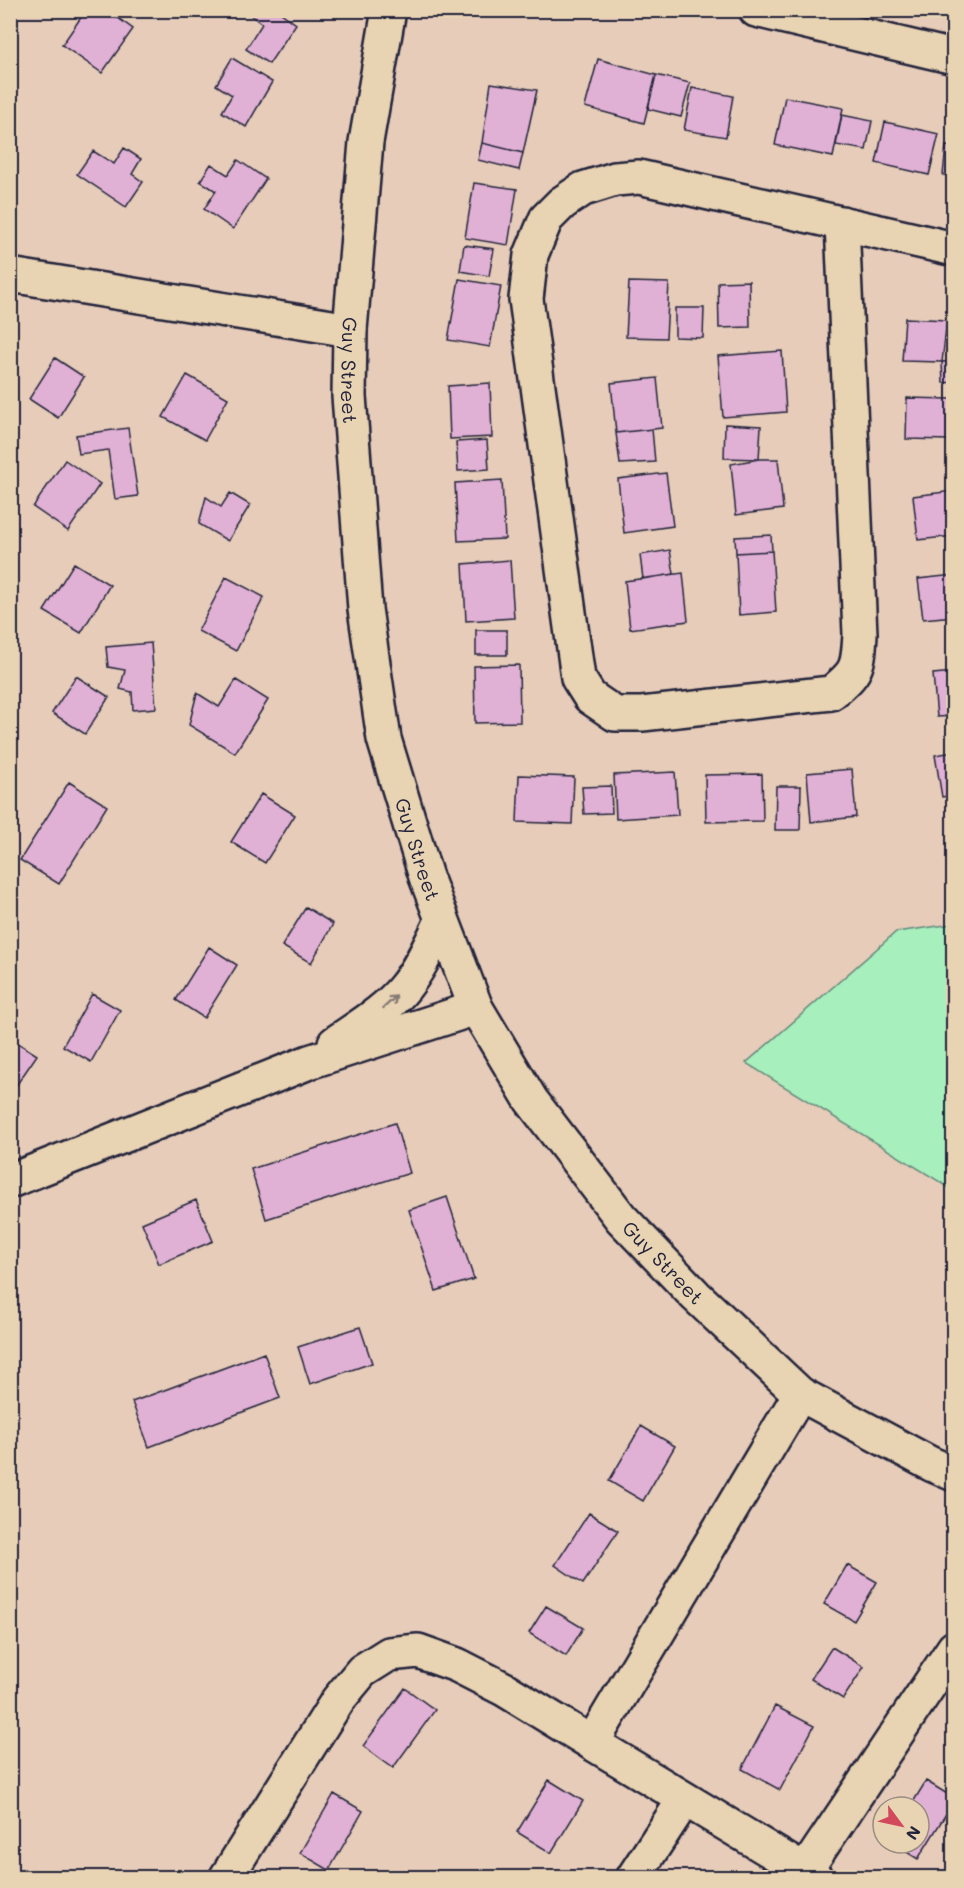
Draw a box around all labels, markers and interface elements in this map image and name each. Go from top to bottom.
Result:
street label: Guy Street [336,316,364,424]
street label: Guy Street [390,795,447,904]
one-way arrow [382,995,397,1009]
street label: Guy Street [617,1215,709,1310]
north arrow [871,1795,931,1855]
text: N [902,1823,926,1844]

